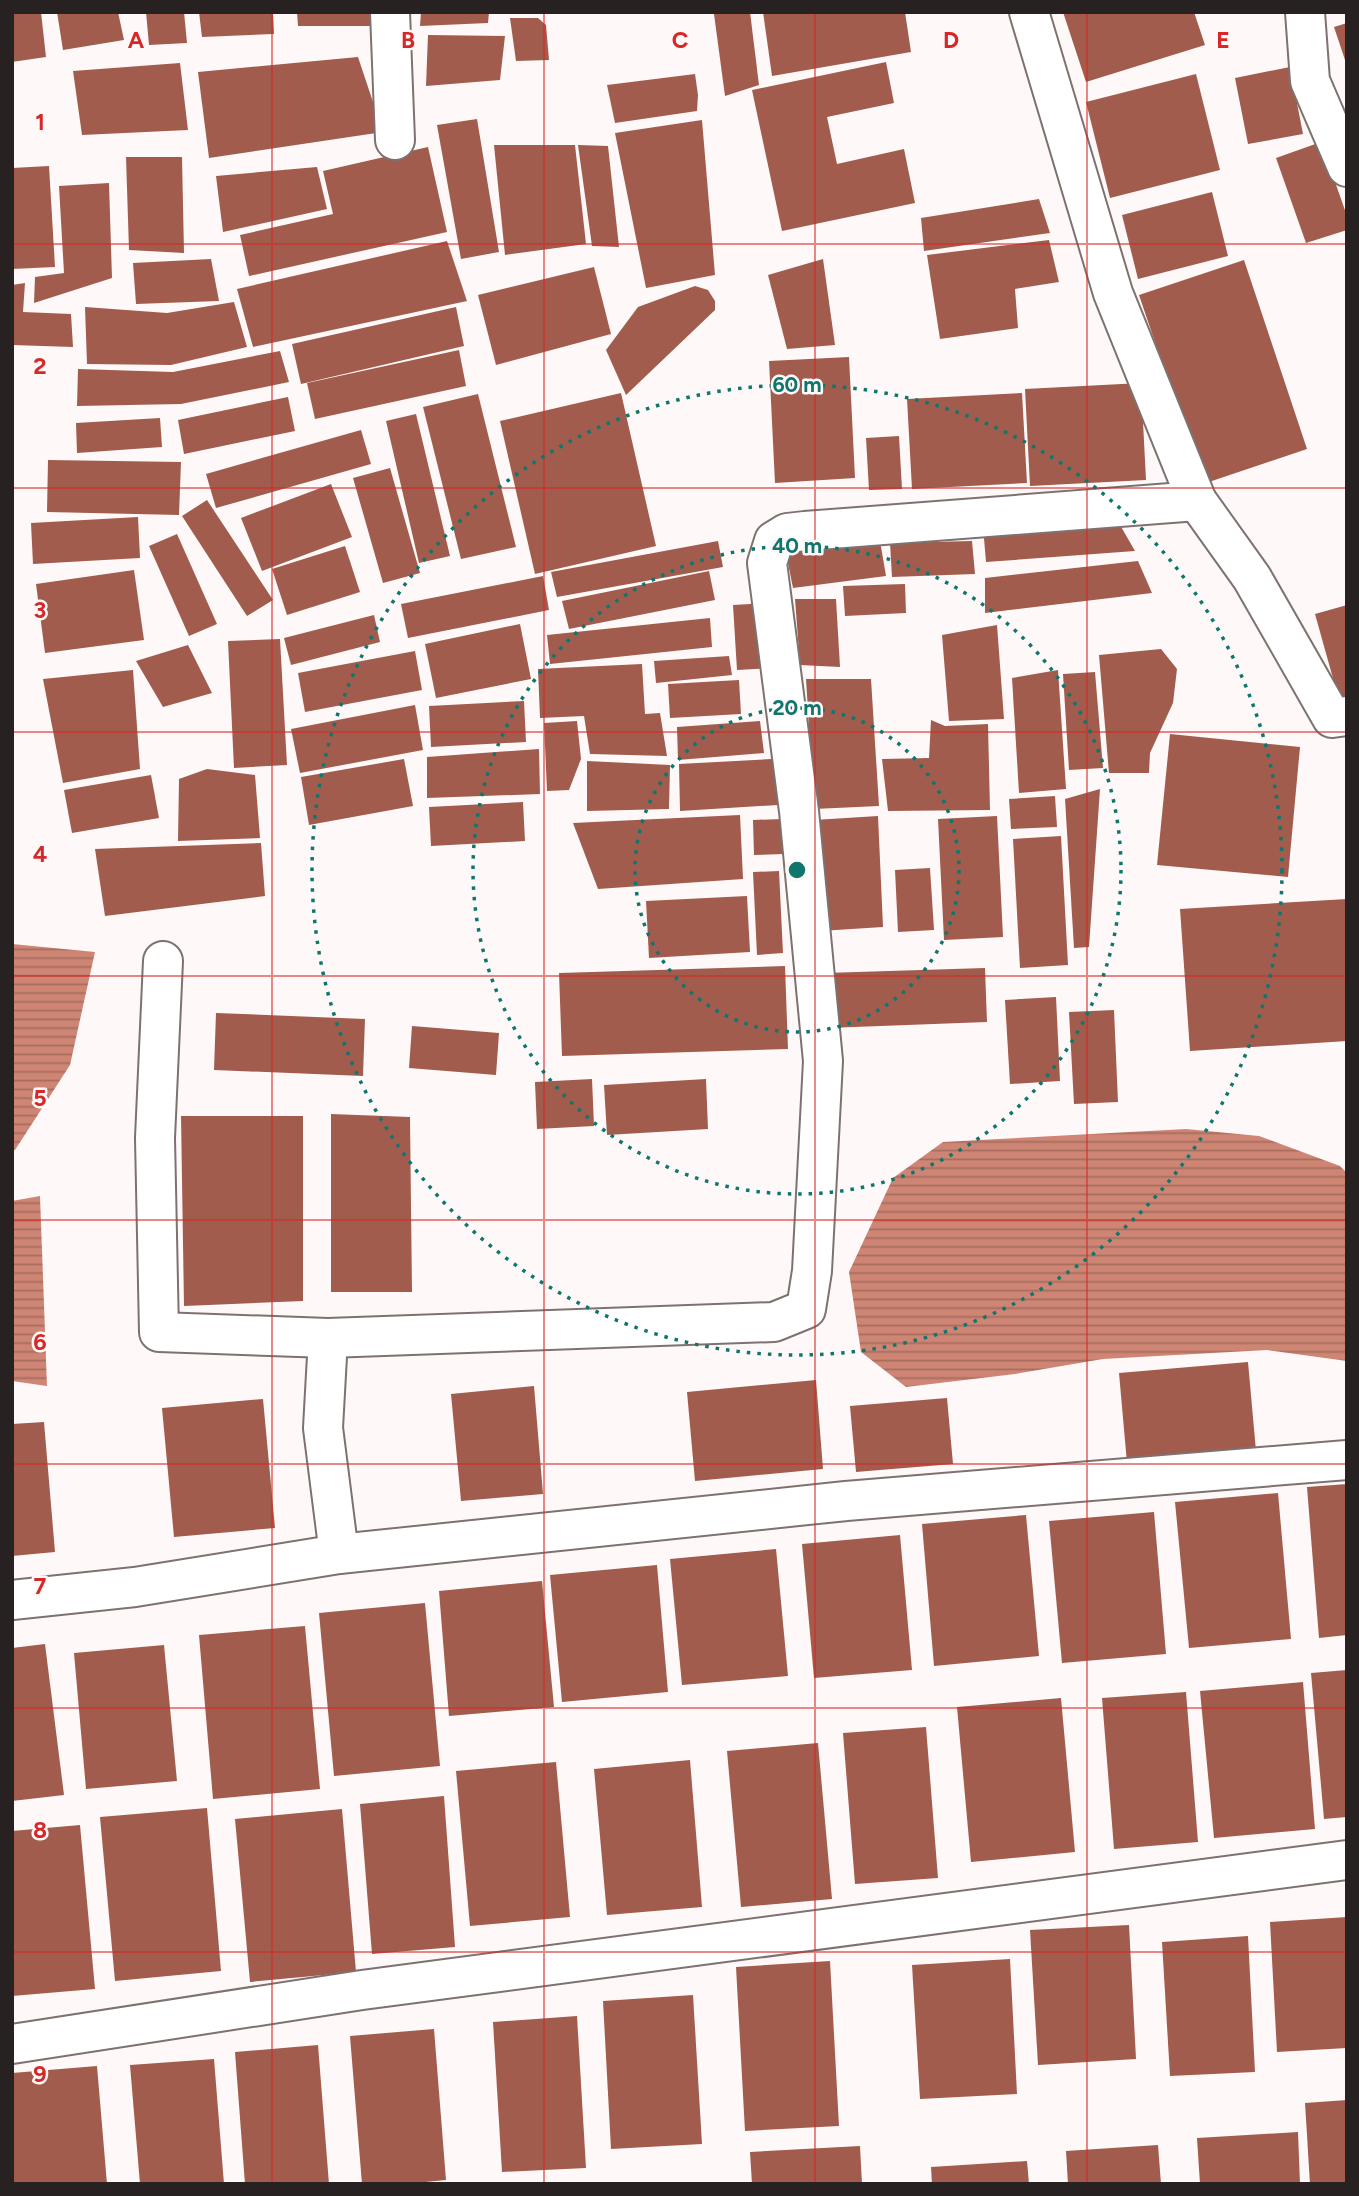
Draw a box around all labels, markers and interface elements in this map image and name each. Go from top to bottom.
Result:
text: A [128,26,145,54]
text: B [401,26,415,54]
text: C [672,26,689,54]
text: D [943,26,959,54]
text: E [1216,26,1230,54]
text: 1 [35,108,45,136]
text: 2 [33,352,47,380]
text: 60 m [772,372,822,397]
text: 40 m [772,533,822,558]
text: 3 [34,596,46,624]
text: 20 m [772,695,822,720]
text: 4 [33,840,47,868]
centre of rings [785,858,809,882]
text: 5 [33,1084,47,1112]
text: 6 [33,1328,47,1356]
text: 7 [34,1572,47,1600]
text: 8 [33,1816,47,1844]
text: 9 [33,2060,47,2088]

